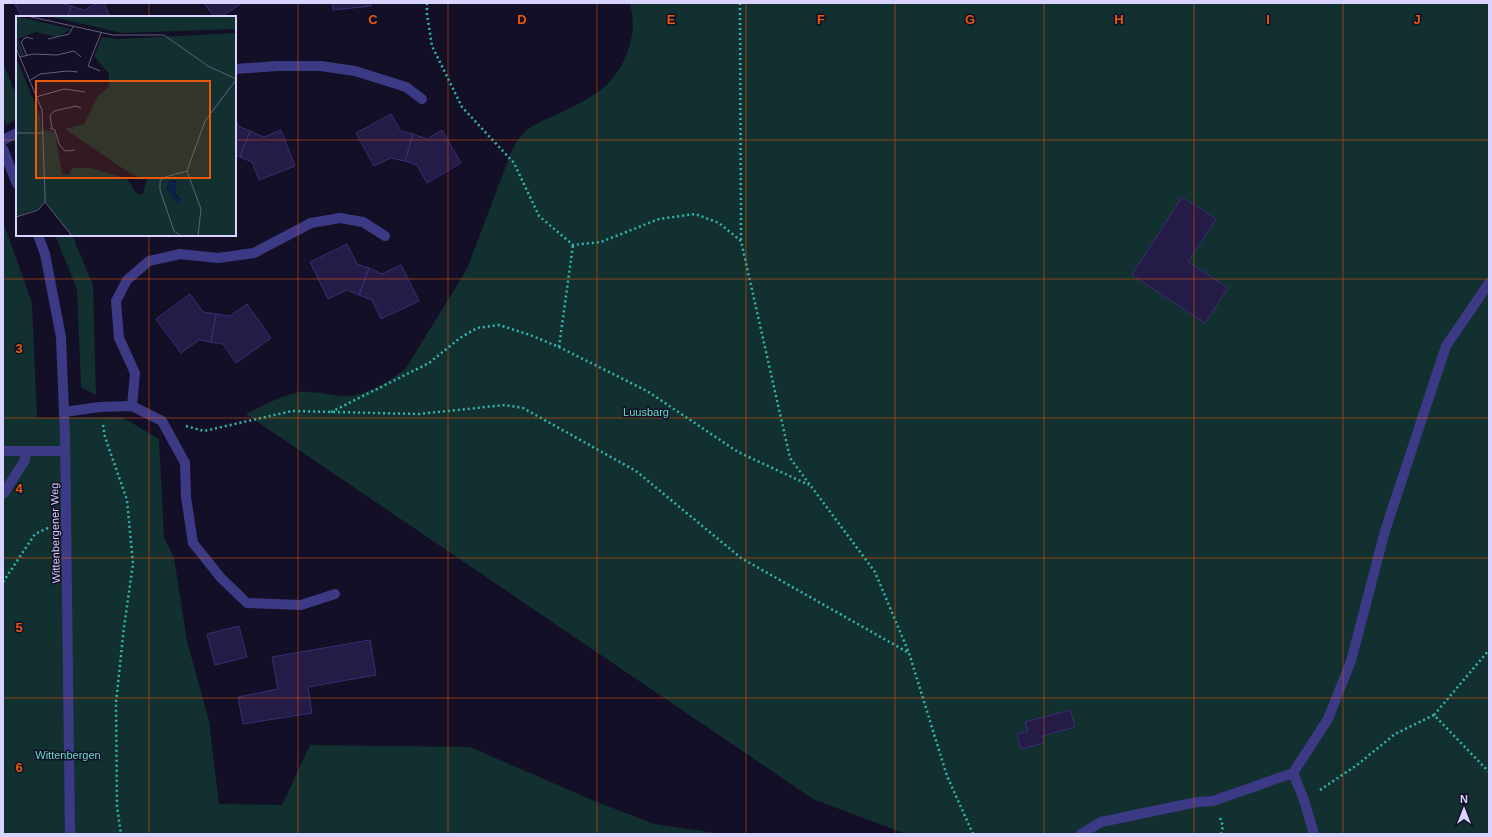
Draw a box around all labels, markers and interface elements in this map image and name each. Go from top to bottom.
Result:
text: C [368,12,378,27]
text: D [517,12,527,27]
text: E [667,12,676,27]
text: F [817,12,825,27]
text: G [965,12,975,27]
text: H [1114,12,1124,27]
text: I [1266,12,1270,27]
text: J [1413,12,1421,27]
inset map [16,16,236,236]
text: 3 [15,341,23,356]
park label: Luusbarg [623,406,669,418]
text: 4 [15,481,23,496]
street label: Wittenbergener Weg [48,483,62,583]
text: 5 [15,620,23,635]
park label: Wittenbergen [35,749,101,761]
text: 6 [15,760,23,775]
north arrow [1444,789,1484,829]
text: N [1460,793,1468,805]

